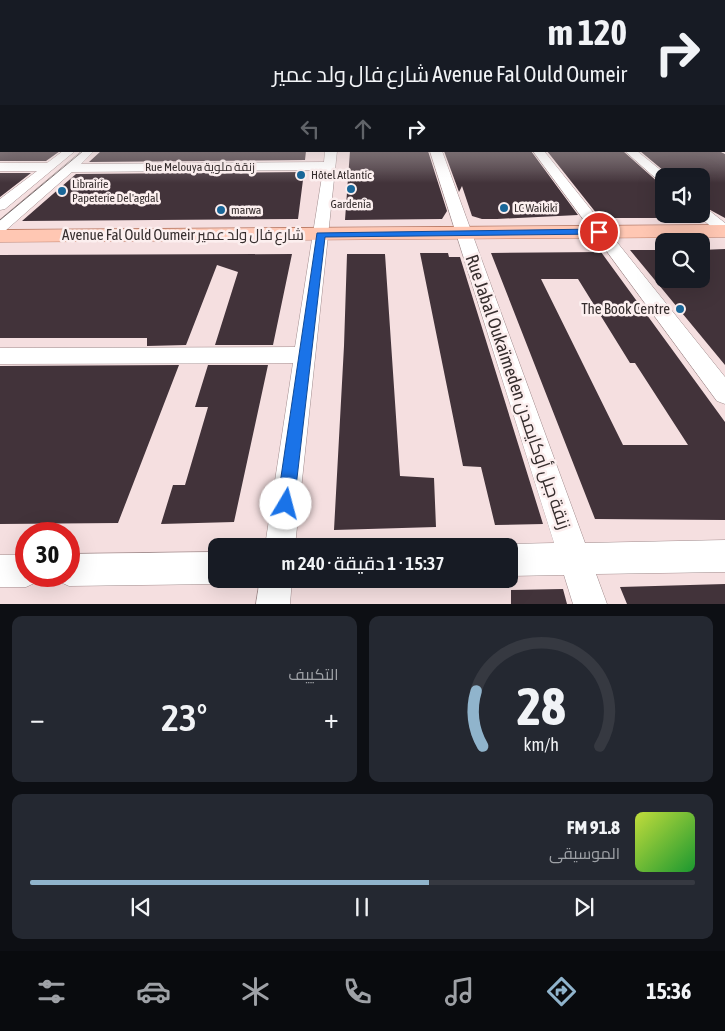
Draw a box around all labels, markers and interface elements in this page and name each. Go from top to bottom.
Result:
text: 120 m [548,12,627,52]
icon: right [645,20,710,85]
text: Avenue Fal Ould Oumeir شارع فال ولد عمير [272,61,627,87]
icon: left [296,115,324,143]
icon: ahead [349,115,377,143]
icon: right [402,115,430,143]
street label: Rue Melouya زنقة ملوية [145,160,255,174]
place label: Hôtel Atlantic [311,168,372,182]
map controls [655,168,710,288]
button: sound [655,168,710,223]
marker: Hôtel Atlantic [295,169,307,181]
place label: Librairie Papeterie Del'agdal [72,177,160,205]
marker: Gardenia [345,183,357,195]
marker: Librairie Papeterie Del'agdal [56,185,68,197]
place label: Gardenia [331,197,371,211]
place label: LC Waikiki [514,201,558,215]
marker: LC Waikiki [498,202,510,214]
place label: marwa [231,203,261,217]
marker: marwa [215,204,227,216]
pin [578,211,620,253]
icon: arrive [585,218,613,246]
street label: Avenue Fal Ould Oumeir شارع فال ولد عمير [62,226,304,246]
button: search [655,233,710,288]
street label: Rue Jabal Oukaïmeden زنقة جبل أوكايمدن [461,252,575,532]
place label: The Book Centre [581,300,670,317]
marker: The Book Centre [674,303,686,315]
position arrow [259,477,311,529]
speed limit sign: 30 [15,522,80,587]
text: 15:37 · 1 دقيقة · 240 m [282,552,444,574]
text: التكييف [288,665,339,683]
text: 28 [516,676,565,736]
text: 23° [161,696,207,739]
text: − [30,702,45,734]
text: + [324,702,339,734]
text: km/h [523,734,558,755]
text: 91.8 FM [567,816,620,838]
text: الموسيقى [549,844,620,862]
icon: previous [127,893,155,921]
icon: pause [348,893,376,921]
icon: next [570,893,598,921]
icon: filters [34,974,69,1009]
icon: car [136,974,171,1009]
icon: climate [238,974,273,1009]
icon: phone [340,974,375,1009]
icon: music [442,974,477,1009]
icon: directions [544,974,579,1009]
text: 15:36 [646,978,691,1004]

